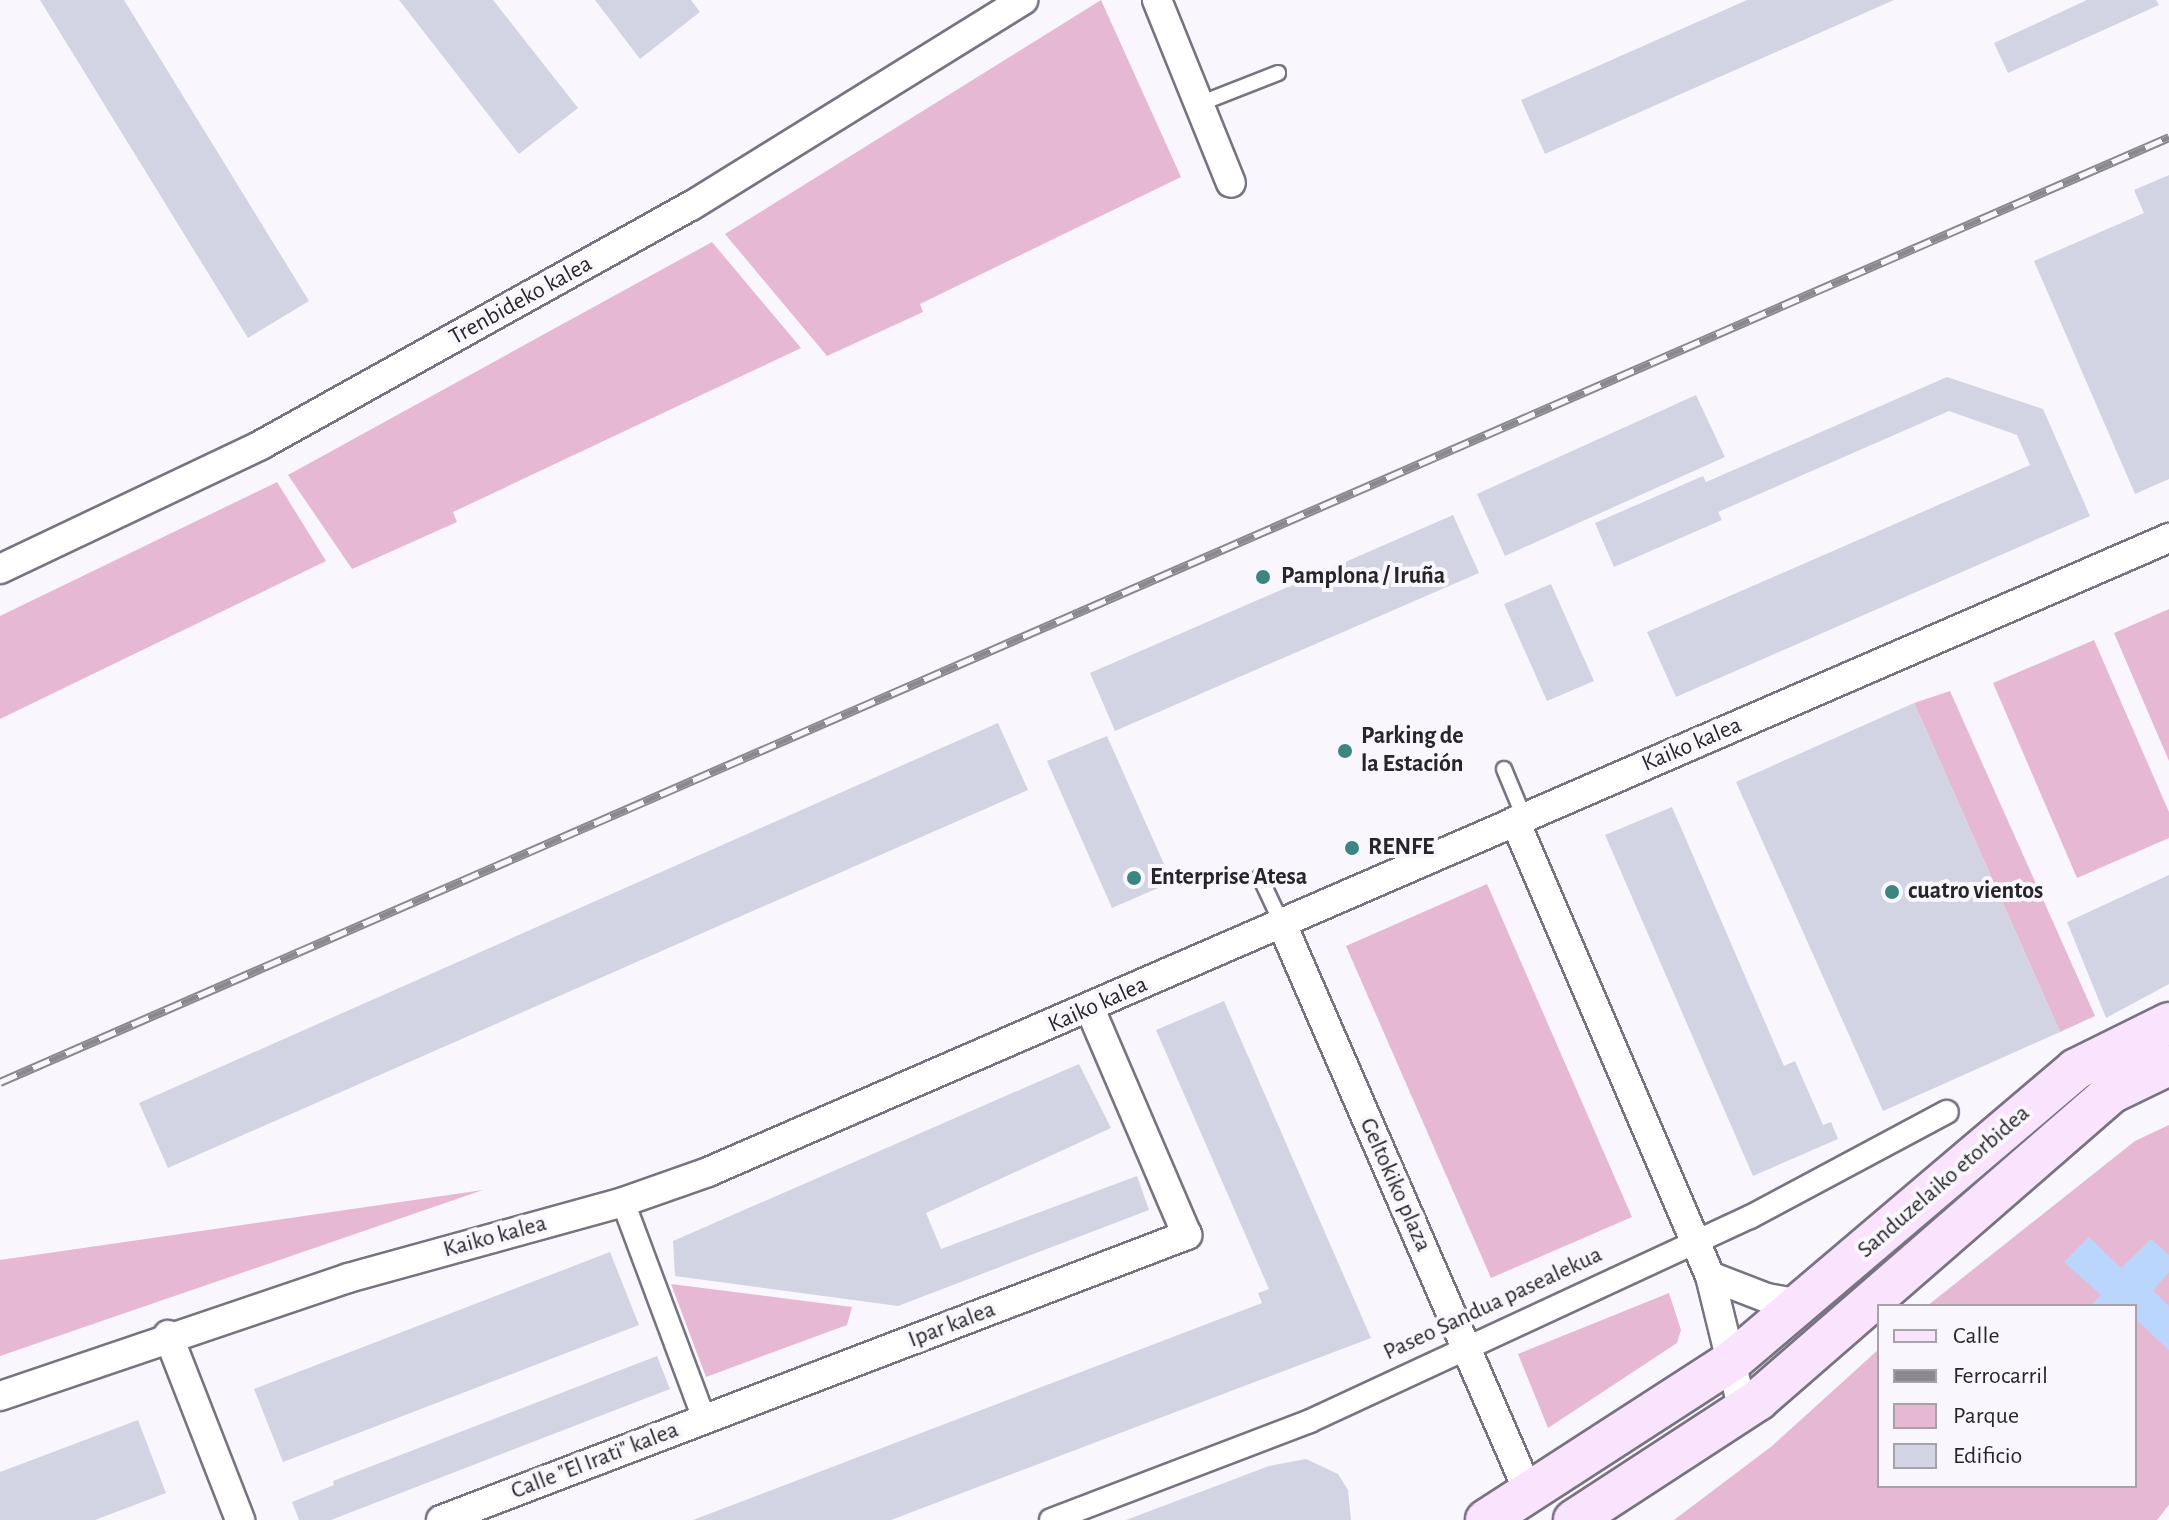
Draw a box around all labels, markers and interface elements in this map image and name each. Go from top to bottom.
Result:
street label: Trenbideko kalea [444,250,598,352]
place label: Pamplona / Iruña [1281,563,1445,591]
marker: Pamplona / Iruña [1252,566,1274,588]
street label: Kaiko kalea [1638,711,1746,779]
place label: Parking de la Estación [1361,723,1464,779]
marker: Parking de la Estación [1336,742,1354,760]
place label: RENFE [1368,834,1434,862]
marker: RENFE [1343,839,1361,857]
place label: Enterprise Atesa [1150,864,1307,892]
marker: Enterprise Atesa [1125,869,1143,887]
place label: cuatro vientos [1908,878,2043,906]
marker: cuatro vientos [1883,883,1901,901]
street label: Kaiko kalea [1044,970,1152,1040]
street label: Sanduzelaiko etorbidea [1852,1099,2036,1265]
street label: Geltokiko plaza [1353,1114,1437,1256]
street label: Kaiko kalea [440,1209,550,1265]
street label: Paseo Sandua pasealekua [1379,1241,1607,1367]
street label: Ipar kalea [904,1295,1000,1355]
legend [1877,1304,2137,1488]
text: Calle [1953,1324,2000,1348]
text: Ferrocarril [1953,1364,2048,1388]
text: Parque [1953,1404,2019,1428]
street label: Calle "El Irati" kalea [507,1416,683,1506]
text: Edificio [1953,1444,2022,1468]

